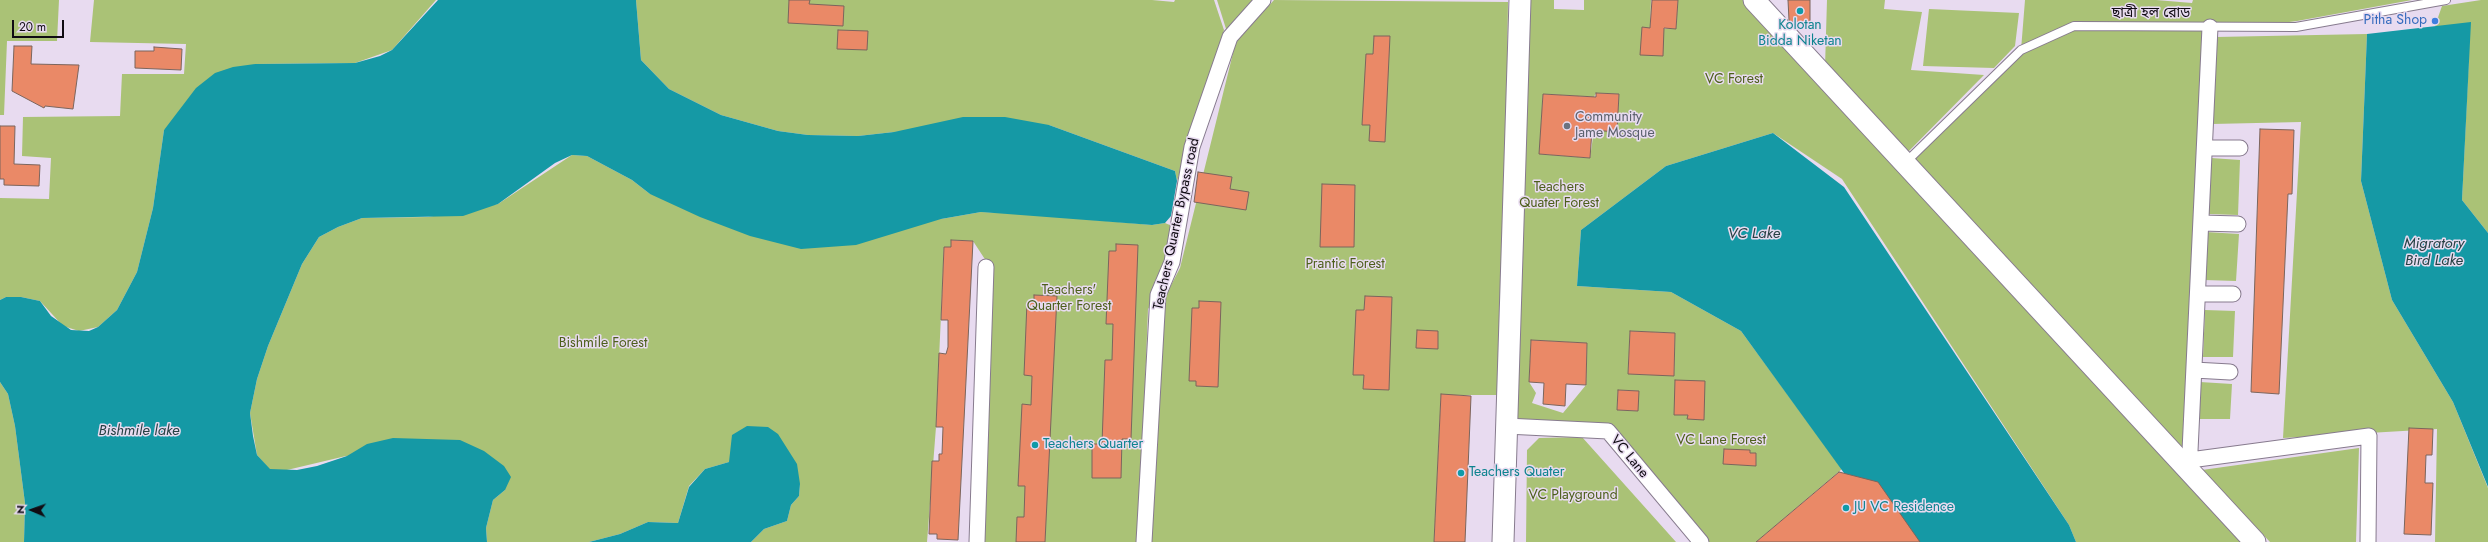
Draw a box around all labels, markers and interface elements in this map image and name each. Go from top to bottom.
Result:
marker: Kolotan Bidda Niketan [1795,6,1805,16]
street label: ছাত্রী হল রোড [2112,6,2190,22]
scale bar [14,12,66,38]
place label: Pitha Shop [2363,13,2427,29]
marker: Pitha Shop [2430,16,2440,26]
text: 20 m [19,18,46,36]
place label: Kolotan Bidda Niketan [1758,18,1842,50]
park label: VC Forest [1705,72,1763,88]
place label: Community Jame Mosque [1575,110,1655,142]
marker: Community Jame Mosque [1562,121,1572,131]
street label: Teachers Quarter Bypass road [1151,136,1203,312]
park label: Teachers Quater Forest [1519,180,1599,212]
water label: VC Lake [1728,225,1780,243]
water label: Migratory Bird Lake [2404,235,2464,270]
park label: Prantic Forest [1305,257,1385,273]
park label: Teachers' Quarter Forest [1027,283,1111,316]
park label: Bishmile Forest [559,336,647,352]
water label: Bishmile lake [98,422,180,440]
street label: VC Lane [1606,432,1652,482]
park label: VC Lane Forest [1676,433,1766,449]
place label: Teachers Quarter [1043,437,1143,453]
marker: Teachers Quarter [1030,440,1040,450]
place label: Teachers Quater [1469,465,1564,481]
marker: Teachers Quater [1456,468,1466,478]
park label: VC Playground [1528,488,1618,504]
north arrow [12,490,52,530]
place label: JU VC Residence [1854,500,1954,516]
marker: JU VC Residence [1841,503,1851,513]
text: N [12,505,28,514]

